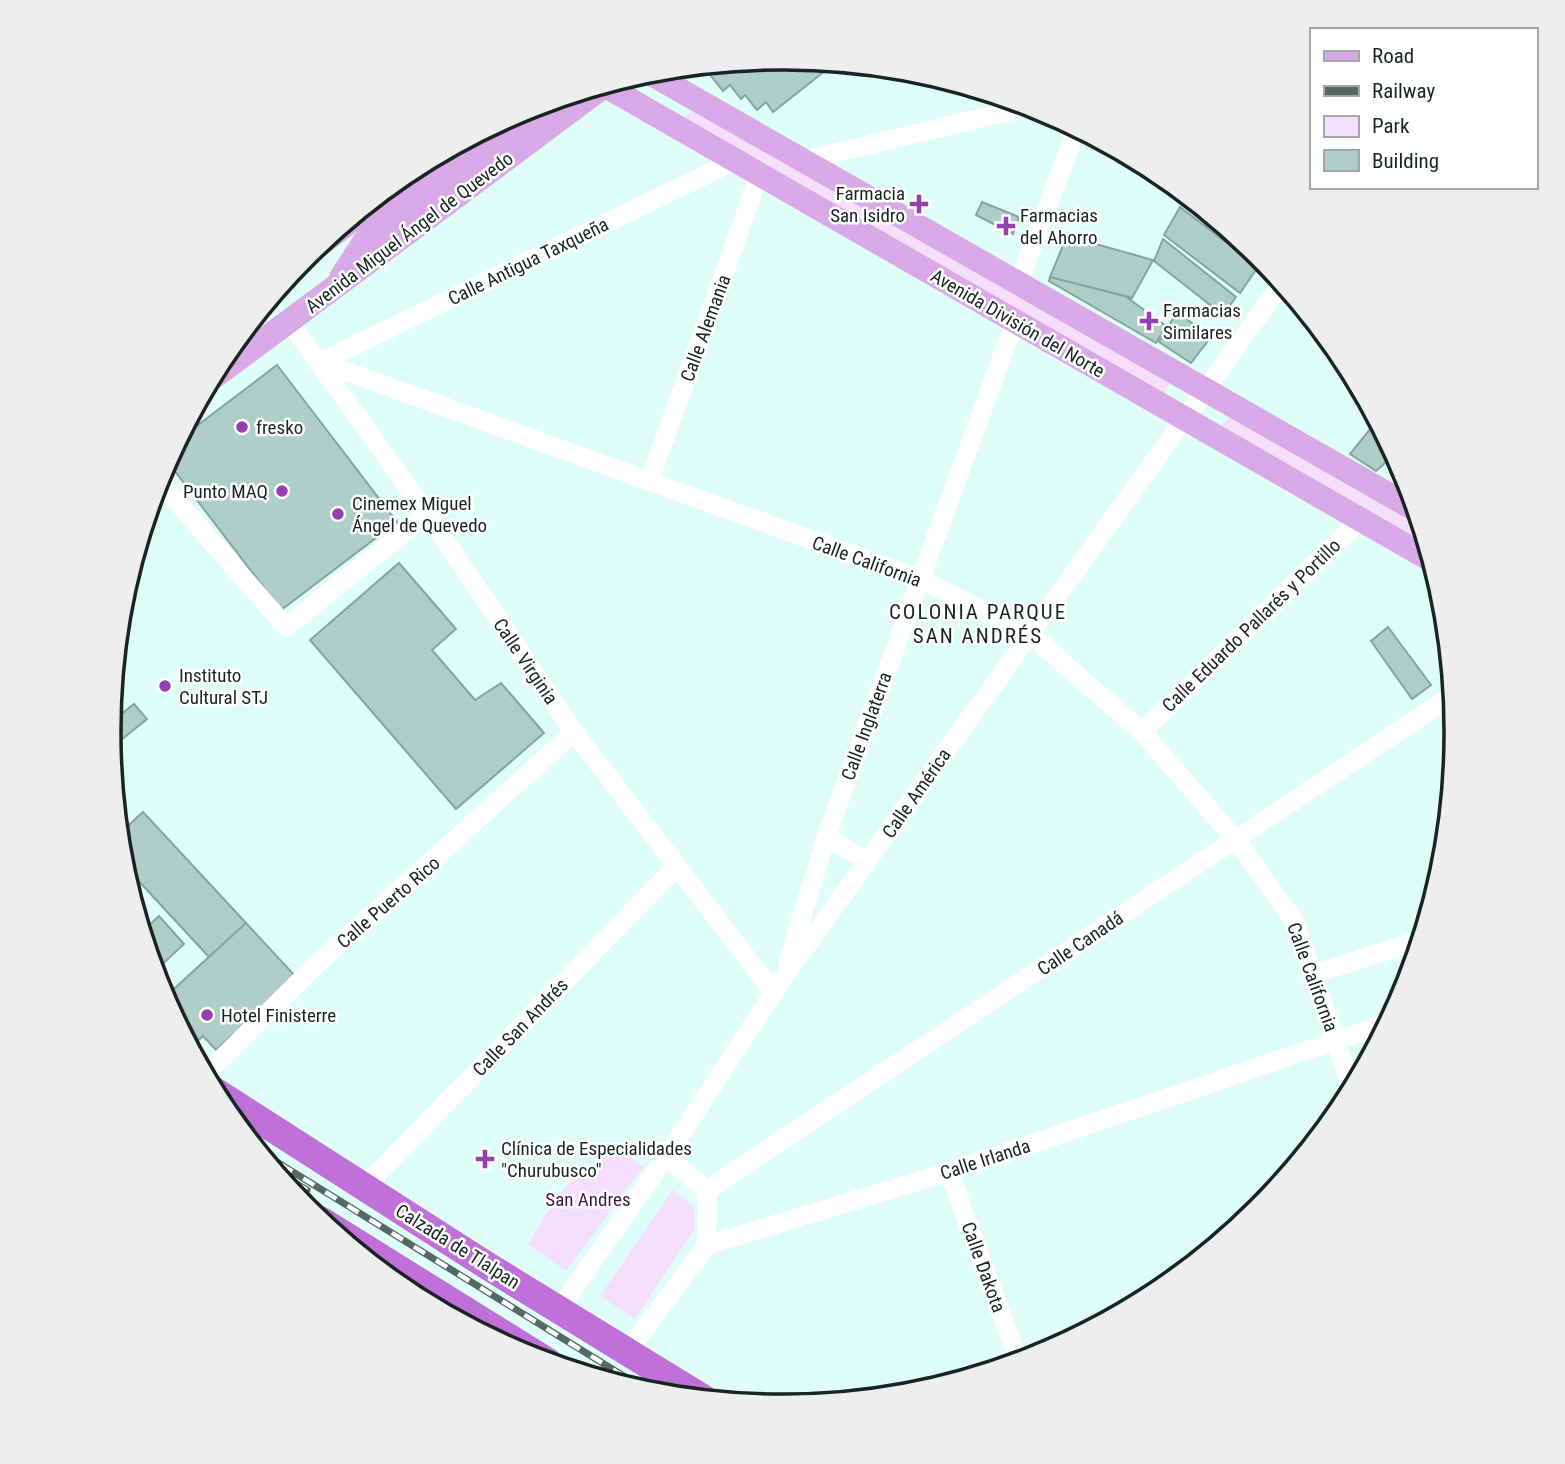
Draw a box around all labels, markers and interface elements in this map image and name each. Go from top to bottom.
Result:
legend [1310,28,1537,189]
text: Road [1372,44,1414,68]
text: Railway [1372,79,1435,103]
text: Park [1372,114,1410,138]
street label: Avenida Miguel Ángel de Quevedo [301,147,518,318]
text: Building [1372,149,1439,173]
place label: Farmacia San Isidro [830,182,905,227]
marker: Farmacia San Isidro [911,196,927,212]
place label: Farmacias del Ahorro [1020,204,1098,249]
street label: Calle Antigua Taxqueña [444,213,612,310]
marker: Farmacias del Ahorro [998,218,1014,234]
street label: Avenida División del Norte [927,264,1109,383]
street label: Calle Alemania [675,272,735,385]
place label: Farmacias Similares [1163,299,1241,344]
marker: Farmacias Similares [1141,313,1157,329]
place label: fresko [256,416,303,439]
marker: fresko [234,419,250,435]
place label: Punto MAQ [183,480,268,503]
marker: Punto MAQ [274,483,290,499]
place label: Cinemex Miguel Ángel de Quevedo [352,492,487,537]
marker: Cinemex Miguel Ángel de Quevedo [330,506,346,522]
street label: Calle California [809,531,925,592]
street label: Calle Eduardo Pallarés y Portillo [1157,534,1345,717]
district label: COLONIA PARQUE SAN ANDRÉS [889,600,1067,648]
street label: Calle Virginia [488,614,563,709]
place label: Instituto Cultural STJ [179,664,268,709]
street label: Calle Inglaterra [836,669,897,783]
marker: Instituto Cultural STJ [157,678,173,694]
street label: Calle América [877,744,956,843]
street label: Calle Puerto Rico [332,851,444,953]
street label: Calle Canadá [1033,906,1128,981]
street label: Calle California [1282,919,1343,1035]
street label: Calle San Andrés [468,974,573,1081]
place label: Hotel Finisterre [221,1004,336,1027]
marker: Hotel Finisterre [199,1007,215,1023]
street label: Calle Irlanda [937,1134,1033,1185]
place label: Clínica de Especialidades "Churubusco" [501,1137,692,1182]
marker: Clínica de Especialidades "Churubusco" [475,1149,495,1169]
park label: San Andres [545,1188,631,1211]
street label: Calzada de Tlalpan [391,1199,524,1294]
street label: Calle Dakota [957,1219,1011,1316]

